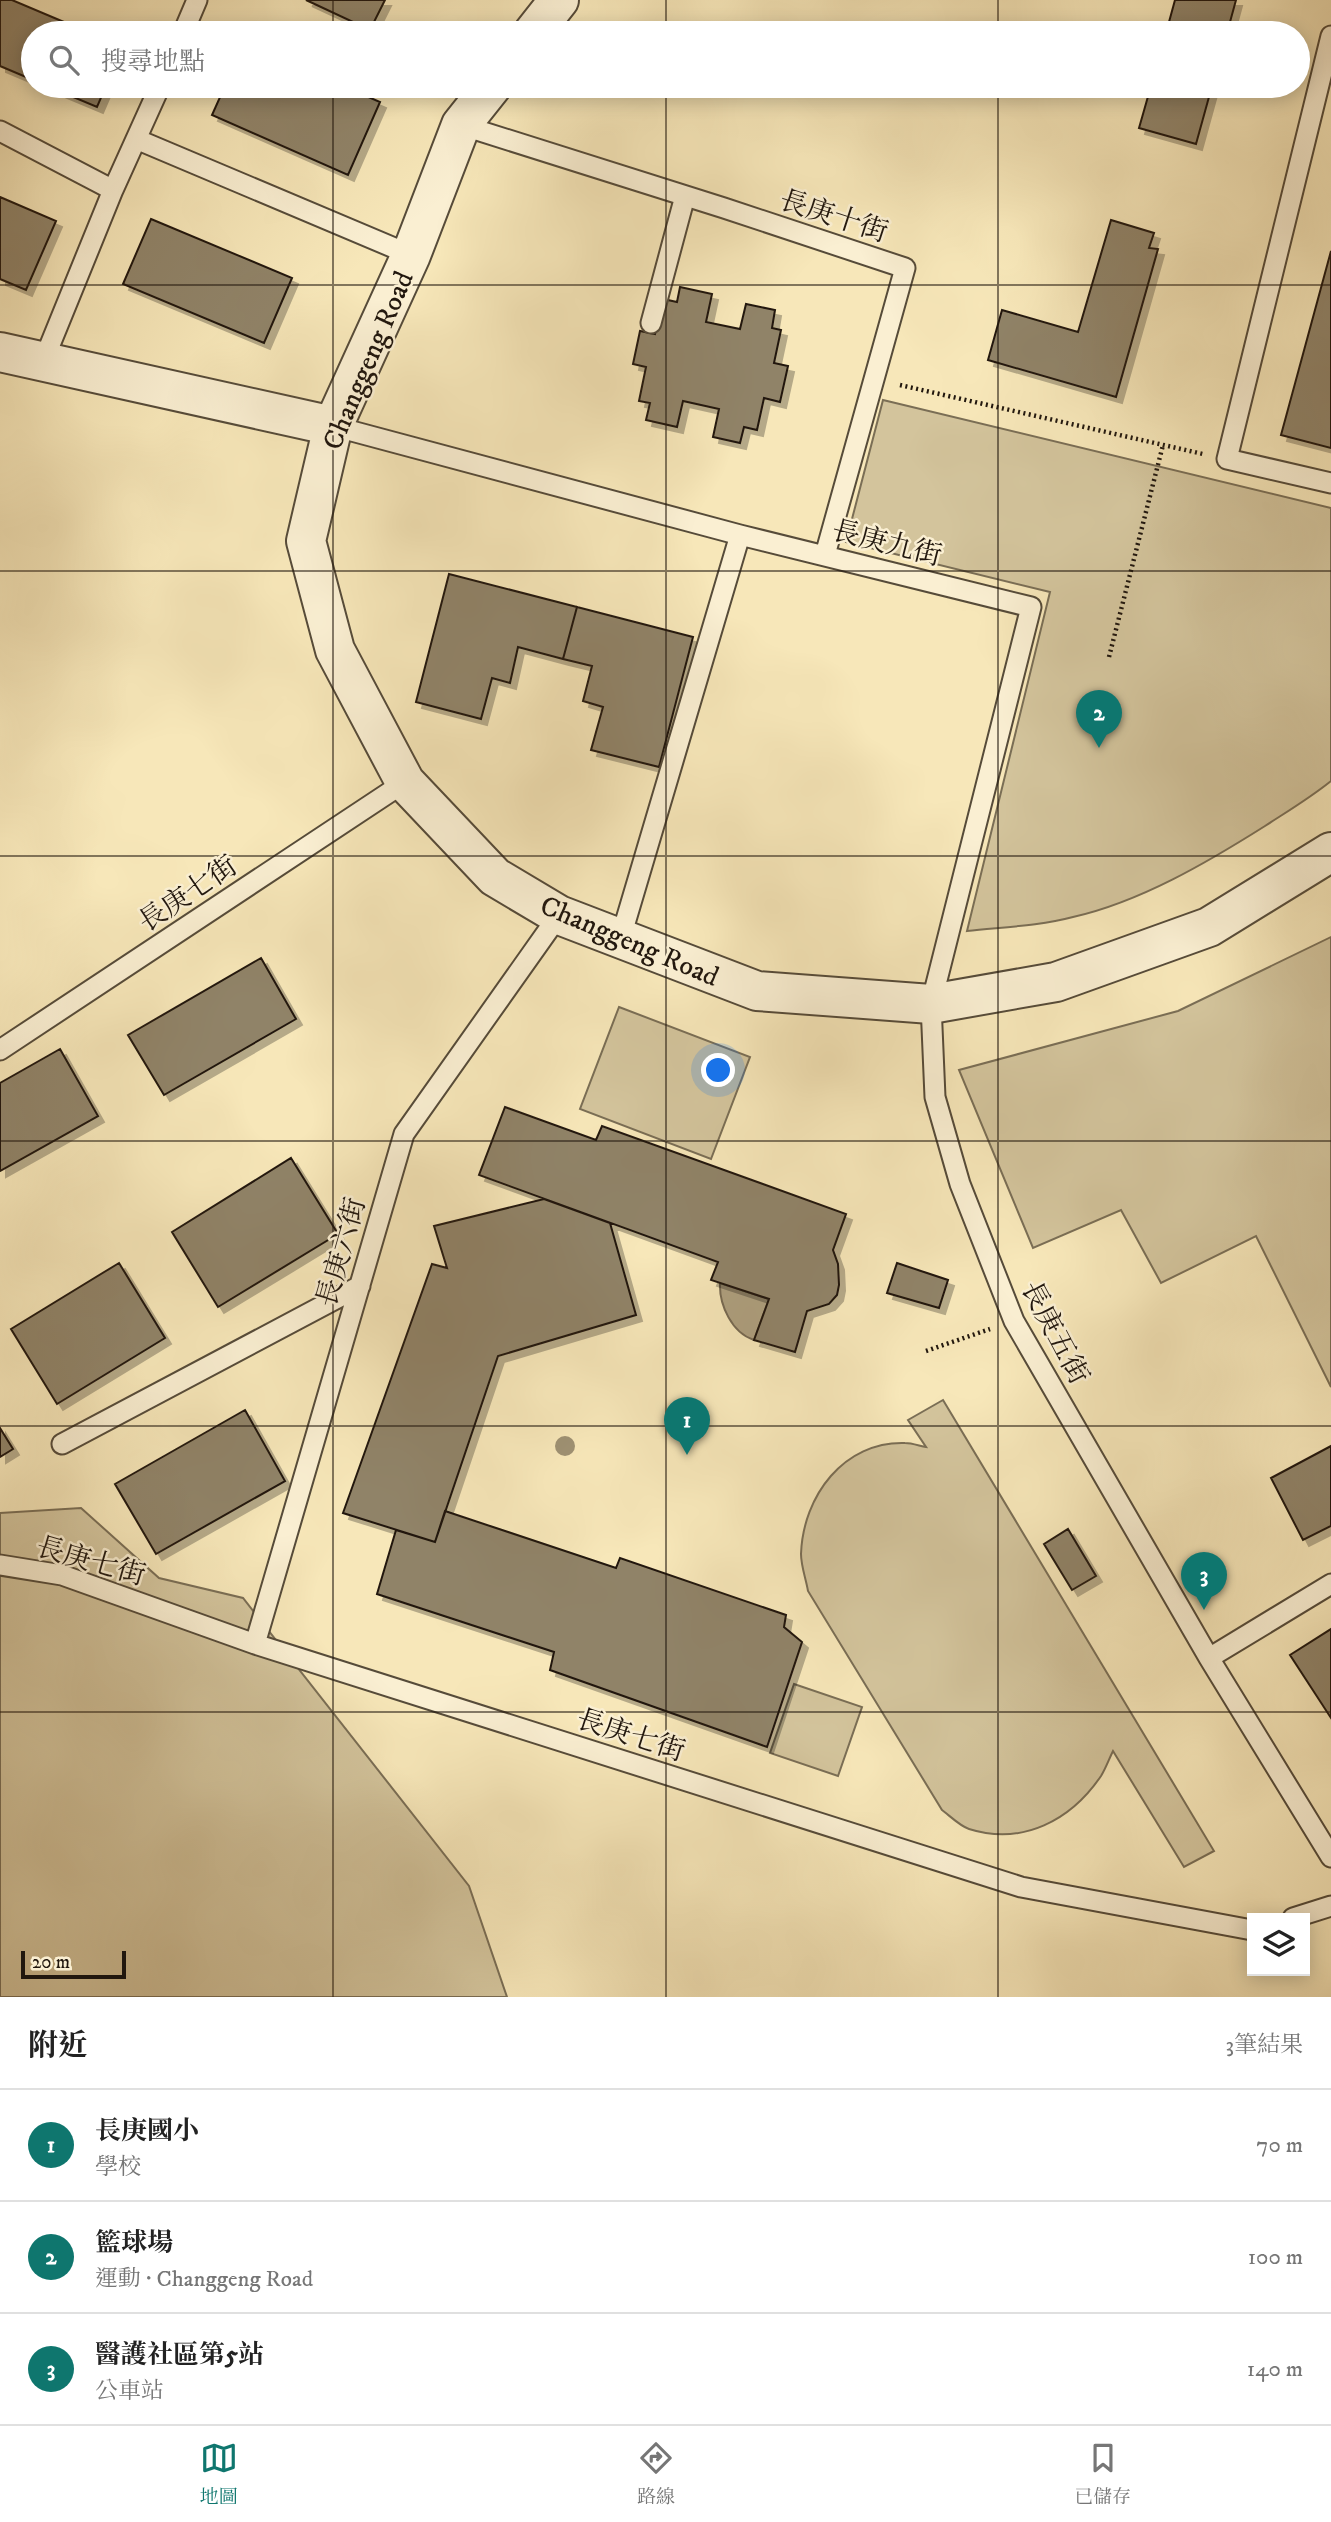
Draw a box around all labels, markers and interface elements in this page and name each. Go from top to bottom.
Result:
search box [21,21,1310,98]
icon: search [45,41,83,79]
text: 搜尋地點 [101,46,205,79]
street label: 長庚十街 [775,182,892,250]
street label: Changgeng Road [315,266,422,455]
street label: 長庚九街 [828,513,945,574]
pin: 2 [1076,690,1122,748]
street label: 長庚七街 [132,848,244,940]
street label: Changgeng Road [535,888,724,995]
your location [701,1053,735,1087]
street label: 長庚六街 [309,1194,374,1311]
street label: 長庚五街 [1013,1275,1096,1390]
pin: 1 [664,1397,710,1455]
street label: 長庚七街 [32,1529,149,1594]
pin: 3 [1181,1552,1227,1610]
street label: 長庚七街 [572,1701,689,1769]
map controls [1247,1913,1310,1976]
button: layers [1247,1913,1310,1976]
scale bar [21,1948,126,1980]
text: 20 m [32,1951,70,1974]
text: 附近 [28,2028,88,2065]
text: 3筆結果 [1225,2031,1303,2060]
text: 長庚國小 [95,2115,199,2148]
text: 1 [47,2131,55,2160]
text: 70 m [1256,2131,1303,2160]
text: 學校 [95,2153,141,2182]
text: 籃球場 [95,2227,173,2260]
text: 2 [45,2243,57,2272]
text: 100 m [1248,2243,1303,2272]
text: 運動 · Changgeng Road [95,2265,313,2294]
text: 醫護社區第5站 [95,2339,264,2372]
text: 3 [47,2355,55,2384]
text: 140 m [1247,2355,1303,2384]
text: 公車站 [95,2377,164,2406]
tab: 地圖 [200,2439,238,2509]
tab: 路線 [637,2439,675,2509]
tab: 已儲存 [1074,2439,1131,2509]

